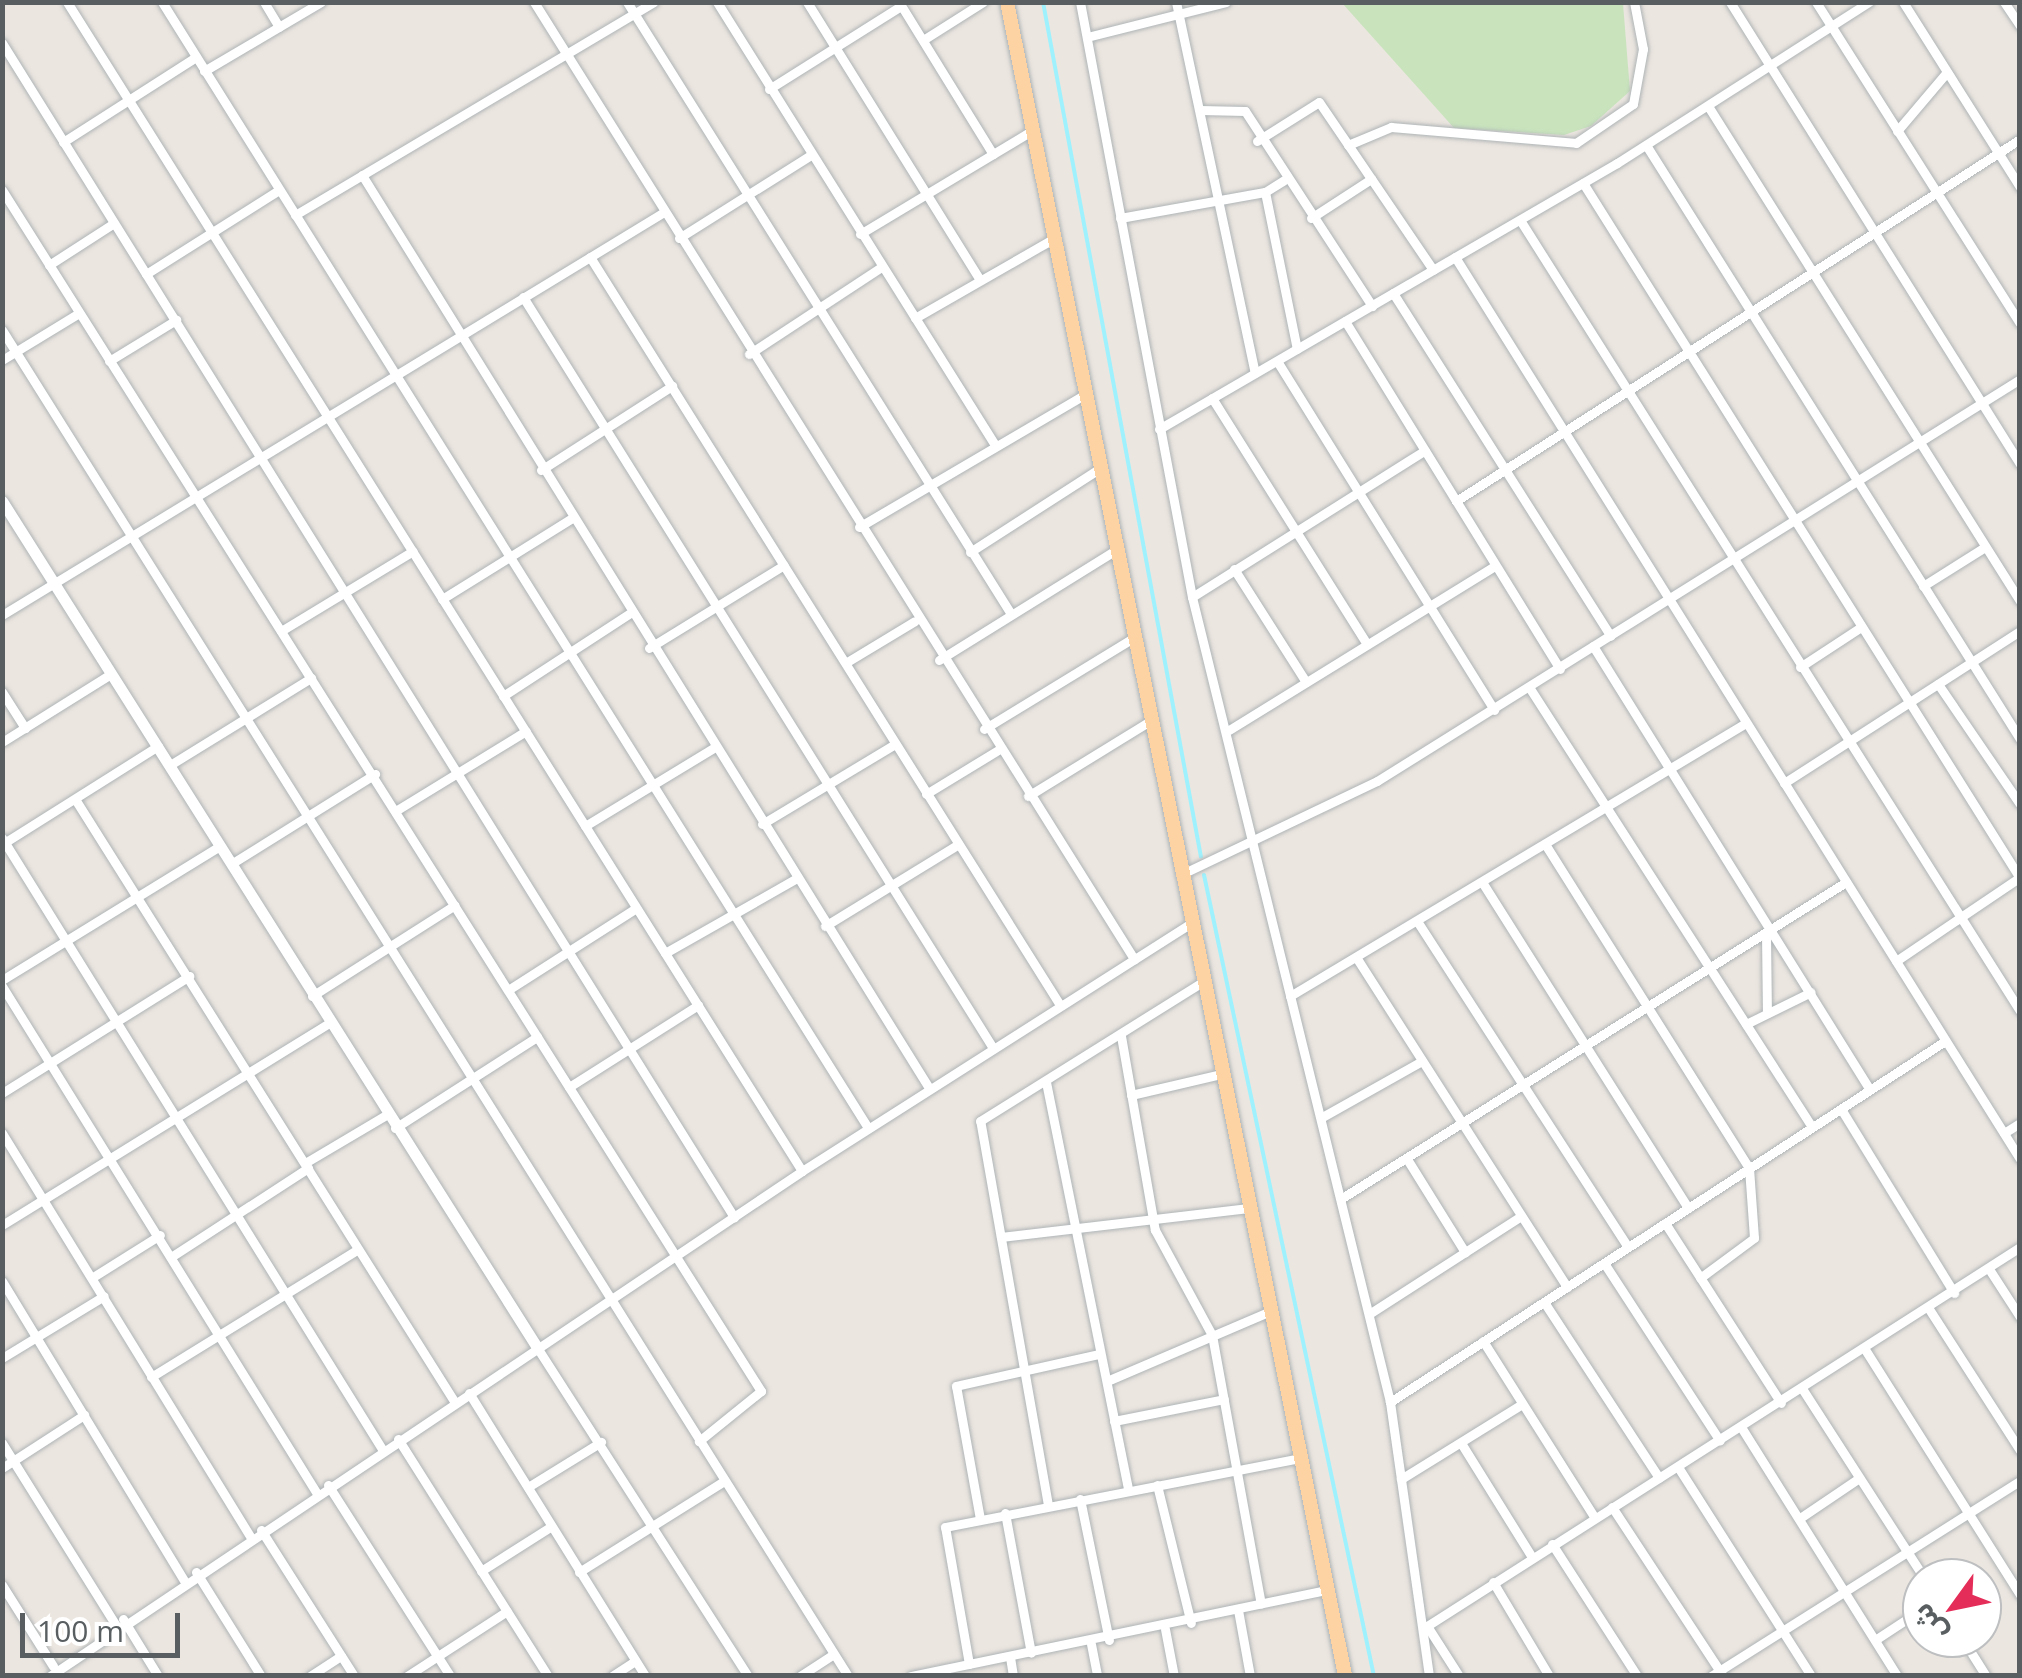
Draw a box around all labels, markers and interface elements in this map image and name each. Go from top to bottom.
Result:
north arrow [1902,1558,2002,1658]
scale bar [25,1593,185,1655]
text: ش [1902,1597,1955,1650]
text: 100 m [37,1610,124,1651]

